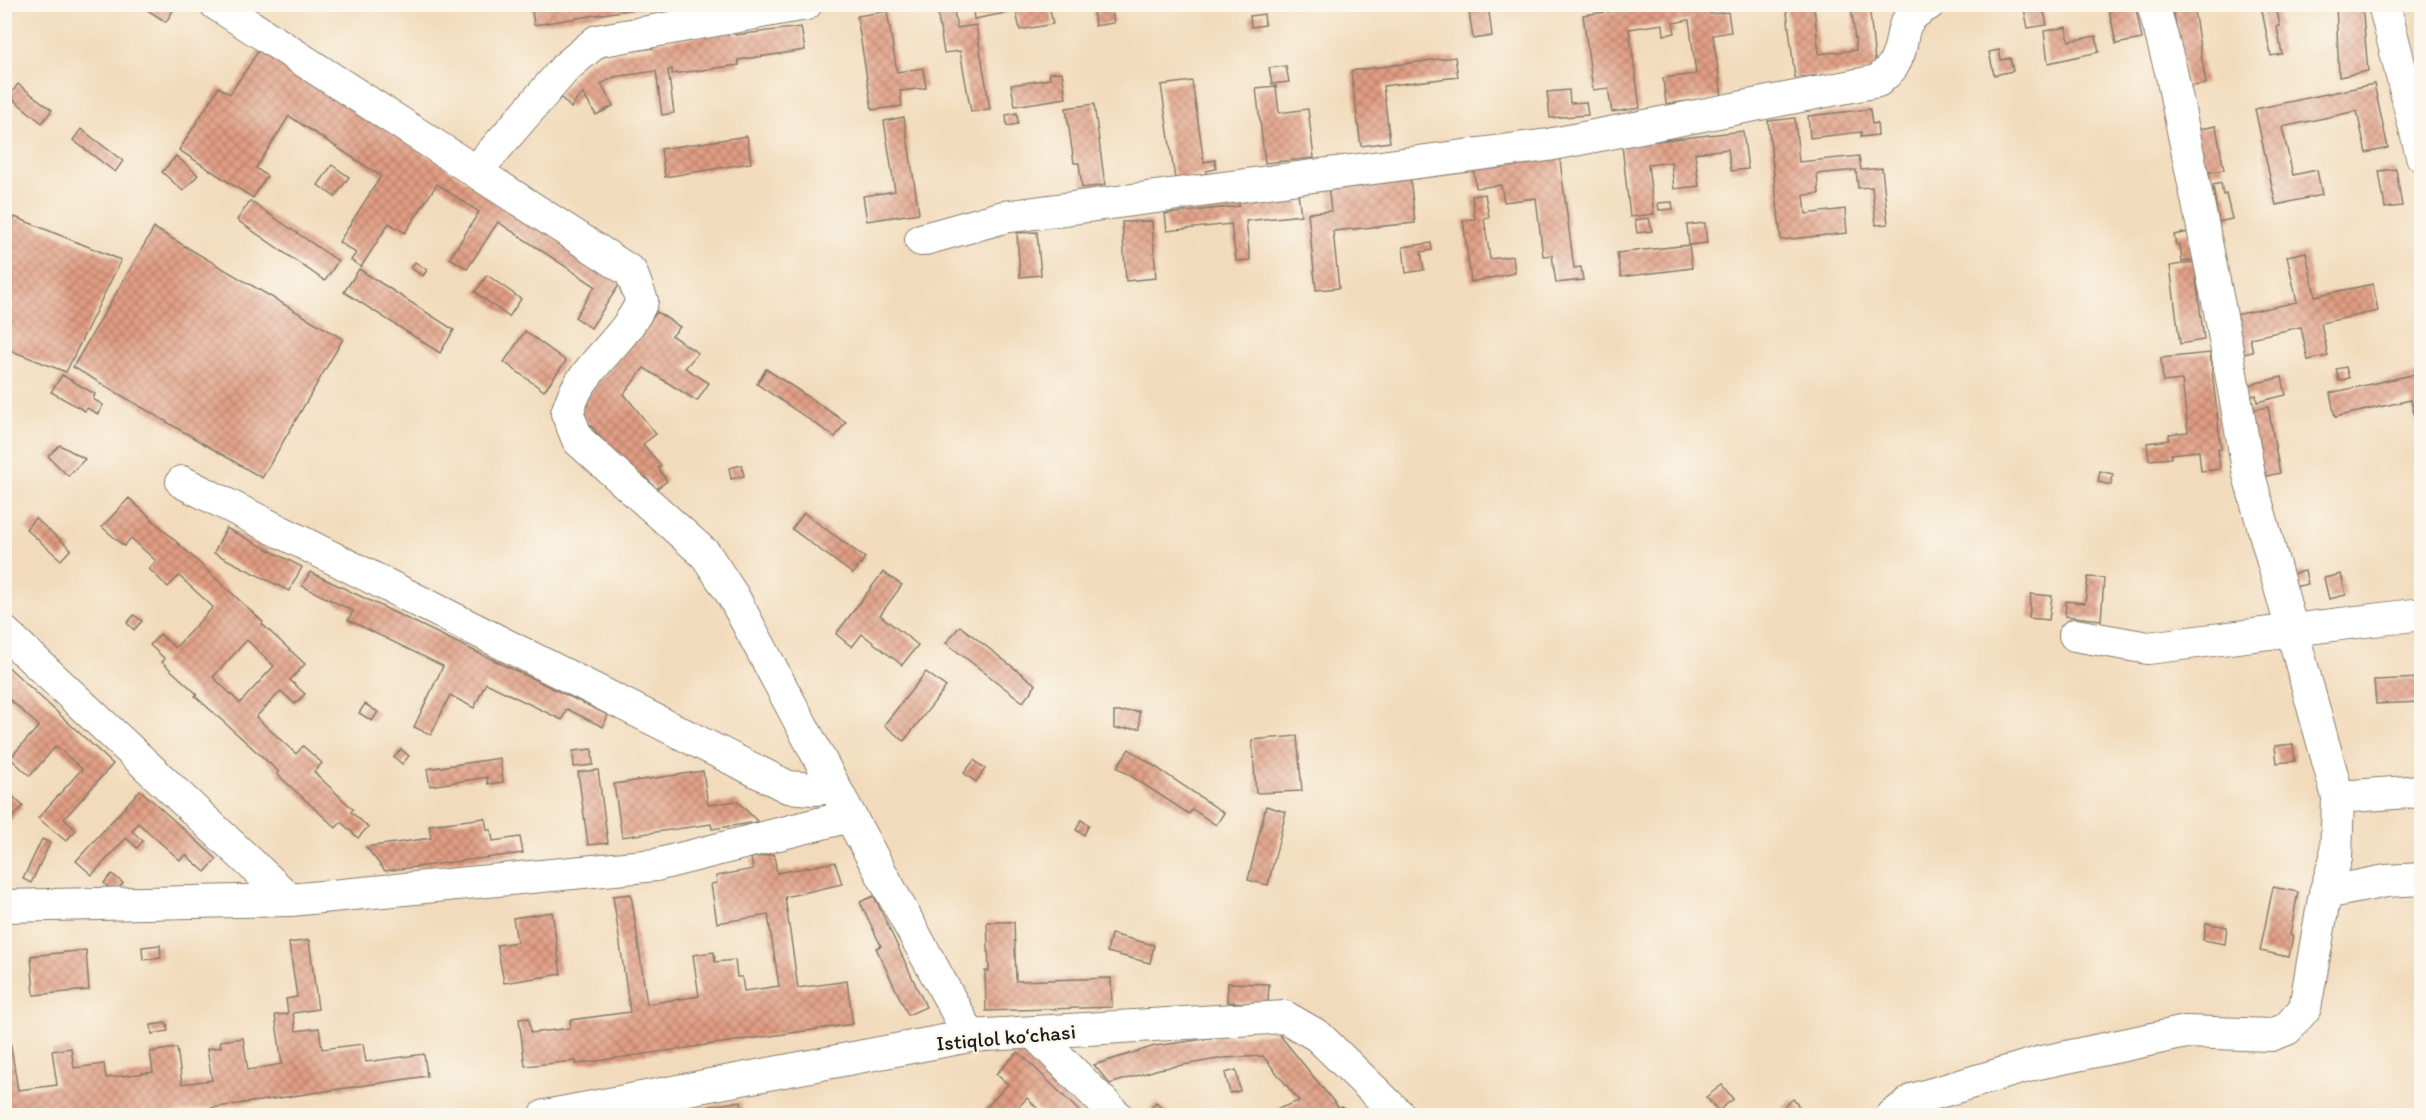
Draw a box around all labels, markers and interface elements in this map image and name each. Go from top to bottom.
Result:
street label: Istiqlol koʻchasi [935,1018,1077,1056]

